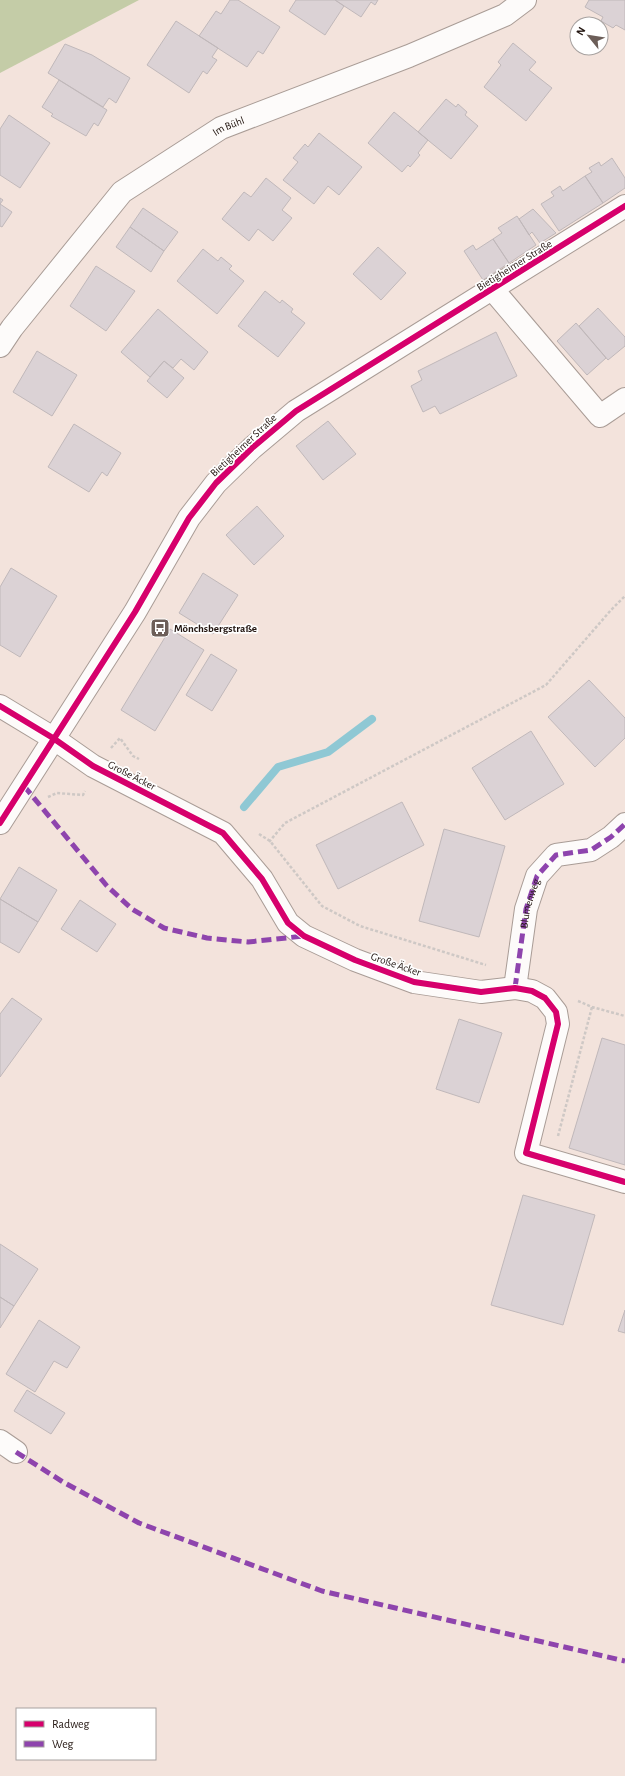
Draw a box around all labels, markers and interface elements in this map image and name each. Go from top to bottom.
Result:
north arrow [569,16,609,56]
text: N [574,25,587,37]
street label: Im Bühl [211,115,246,138]
street label: Bietigheimer Straße [475,238,554,293]
street label: Bietigheimer Straße [208,412,279,479]
bus stop icon: Mönchsbergstraße [149,617,171,639]
place label: Mönchsbergstraße [174,623,257,634]
street label: Große Äcker [106,759,158,792]
street label: Blumenweg [518,877,542,929]
street label: Große Äcker [369,951,423,978]
legend [16,1708,156,1760]
text: Radweg [52,1718,89,1730]
text: Weg [52,1738,74,1750]

